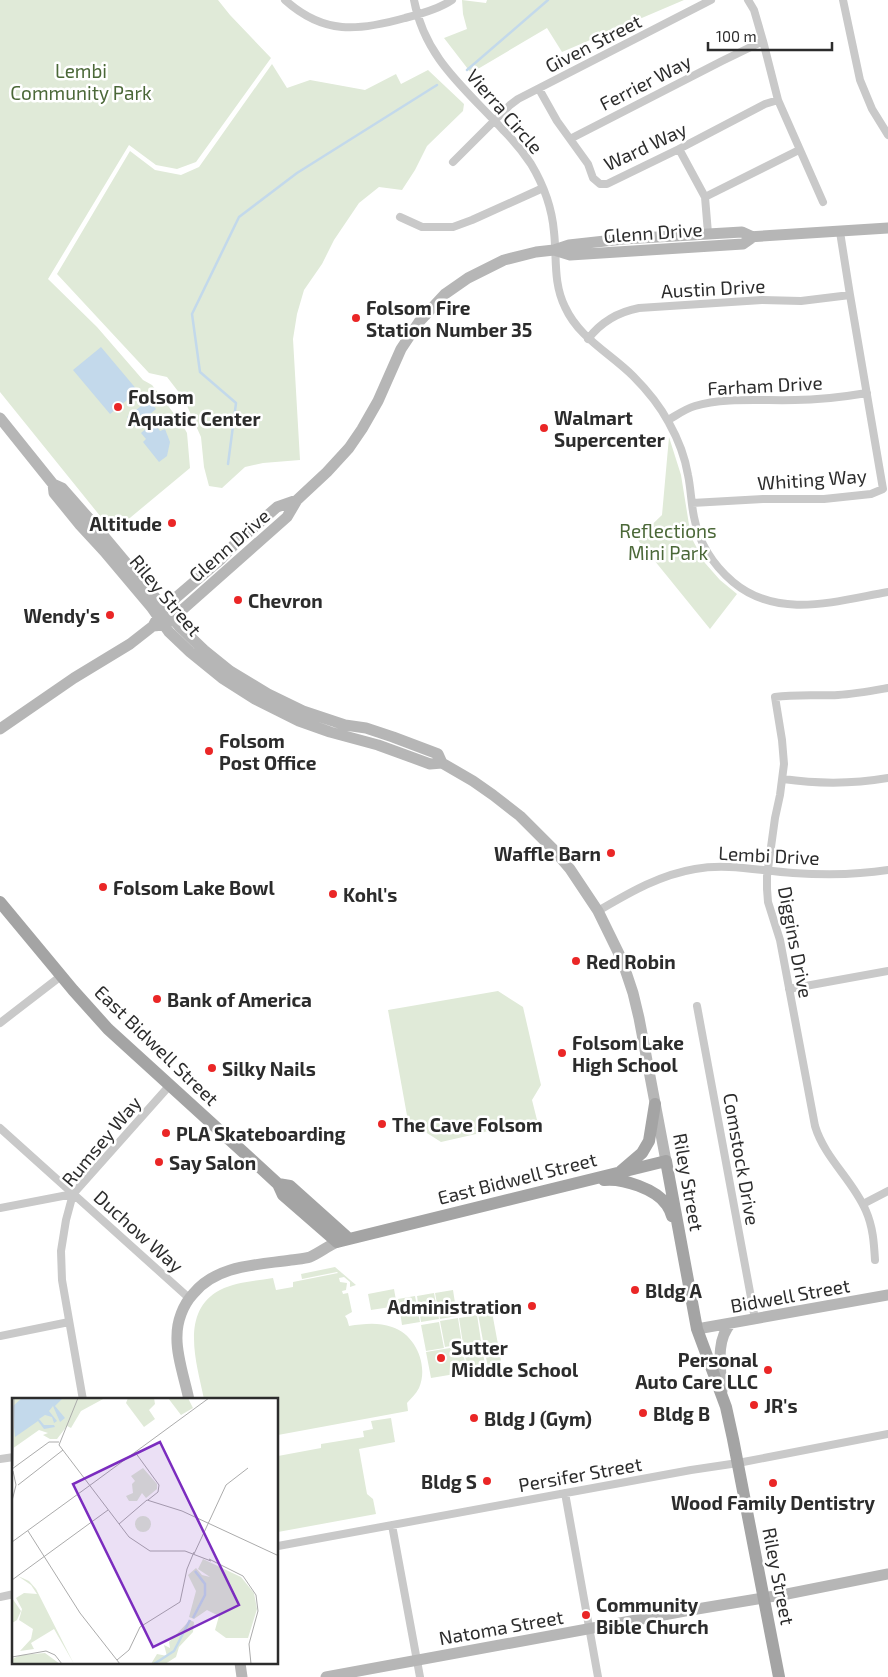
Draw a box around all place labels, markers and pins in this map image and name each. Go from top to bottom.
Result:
place label: Folsom Fire Station Number 35 [366,296,532,341]
marker: Folsom Fire Station Number 35 [350,312,362,324]
place label: Folsom Aquatic Center [128,385,261,430]
marker: Folsom Aquatic Center [112,401,124,413]
place label: Walmart Supercenter [554,406,665,451]
marker: Walmart Supercenter [538,422,550,434]
place label: Altitude [89,512,162,535]
marker: Altitude [166,517,178,529]
place label: Chevron [248,589,323,612]
marker: Chevron [232,594,244,606]
place label: Wendy's [23,604,100,628]
marker: Wendy's [104,609,116,621]
place label: Folsom Post Office [219,729,317,774]
marker: Folsom Post Office [203,745,215,757]
place label: Waffle Barn [494,842,601,865]
marker: Waffle Barn [605,847,617,859]
place label: Folsom Lake Bowl [113,876,275,899]
marker: Folsom Lake Bowl [97,881,109,893]
place label: Kohl's [343,883,397,906]
marker: Kohl's [327,888,339,900]
place label: Red Robin [586,950,676,973]
marker: Red Robin [570,955,582,967]
place label: Bank of America [167,988,312,1011]
marker: Bank of America [151,993,163,1005]
place label: Folsom Lake High School [572,1031,684,1076]
marker: Folsom Lake High School [556,1047,568,1059]
place label: Silky Nails [222,1057,316,1081]
marker: Silky Nails [206,1062,218,1074]
place label: The Cave Folsom [392,1113,543,1136]
marker: The Cave Folsom [376,1118,388,1130]
place label: PLA Skateboarding [176,1122,345,1145]
marker: PLA Skateboarding [160,1127,172,1139]
place label: Say Salon [169,1151,256,1175]
marker: Say Salon [153,1156,165,1168]
place label: Bldg A [645,1279,702,1302]
marker: Bldg A [629,1284,641,1296]
place label: Administration [387,1295,522,1318]
marker: Administration [526,1300,538,1312]
place label: Sutter Middle School [451,1336,579,1381]
place label: Personal Auto Care LLC [635,1348,759,1393]
marker: Sutter Middle School [435,1352,447,1364]
marker: Personal Auto Care LLC [762,1364,774,1376]
place label: JR's [764,1394,797,1417]
marker: JR's [748,1399,760,1411]
place label: Bldg B [653,1402,710,1425]
place label: Bldg J (Gym) [484,1407,592,1431]
marker: Bldg B [637,1407,649,1419]
marker: Bldg J (Gym) [468,1412,480,1424]
place label: Bldg S [421,1470,477,1493]
marker: Bldg S [481,1475,493,1487]
marker: Wood Family Dentistry [767,1477,779,1489]
place label: Wood Family Dentistry [671,1491,875,1515]
place label: Community Bible Church [596,1593,709,1638]
marker: Community Bible Church [580,1609,592,1621]

